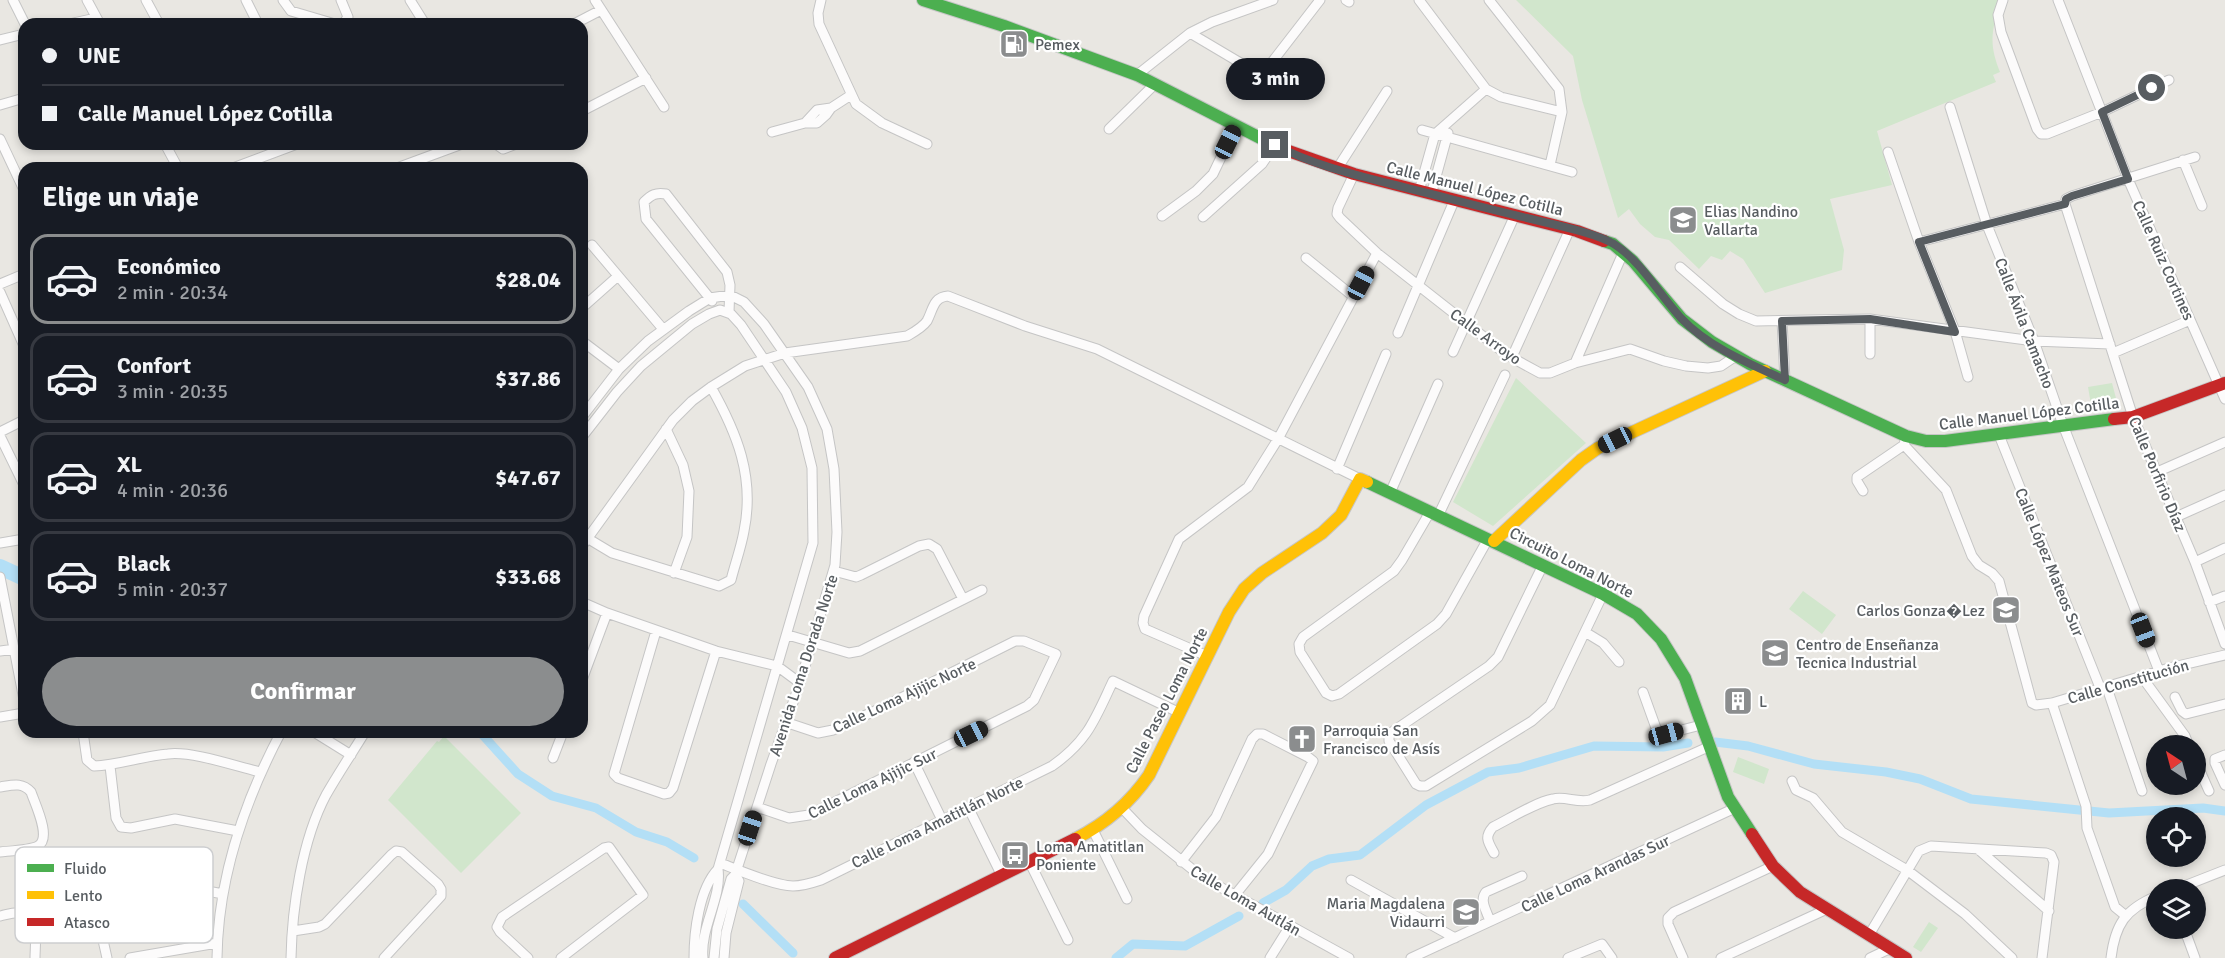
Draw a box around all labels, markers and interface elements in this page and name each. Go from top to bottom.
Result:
fuel station icon: Pemex [998,28,1030,60]
place label: Pemex [1035,35,1080,55]
text: UNE [78,42,121,69]
callout: 3 min [1226,58,1324,100]
text: 3 min [1251,66,1300,91]
route start [2138,74,2165,101]
text: Calle Manuel López Cotilla [78,100,333,127]
car [1212,122,1244,162]
route end [1261,131,1288,158]
street label: Calle Manuel López Cotilla [1384,157,1565,221]
text: Elige un viaje [42,181,199,214]
street label: Calle Ruiz Cortines [2128,197,2198,323]
place label: Elias Nandino Vallarta [1704,202,1798,240]
school or university icon: Elias Nandino Vallarta [1667,204,1699,236]
icon: car [45,252,99,306]
text: Económico [117,253,221,280]
street label: Calle Ávila Camacho [1990,255,2058,392]
car [1345,263,1377,303]
text: $28.04 [495,266,561,293]
text: 2 min · 20:34 [117,280,228,305]
street label: Calle Arroyo [1446,304,1525,369]
icon: car [45,351,99,405]
text: Confort [117,352,191,379]
text: $37.86 [495,365,561,392]
text: 3 min · 20:35 [117,379,228,404]
street label: Calle Manuel López Cotilla [1938,393,2120,435]
street label: Calle Porfirio Díaz [2124,414,2190,535]
car [1595,424,1635,456]
icon: car [45,450,99,504]
text: XL [117,451,142,478]
text: $47.67 [495,464,561,491]
text: 4 min · 20:36 [117,478,228,503]
street label: Calle López Mateos Sur [2010,485,2088,640]
street label: Circuito Loma Norte [1506,523,1637,603]
icon: car [45,549,99,603]
text: Black [117,550,171,577]
text: $33.68 [495,563,561,590]
street label: Avenida Loma Dorada Norte [765,572,843,759]
text: 5 min · 20:37 [117,577,228,602]
school or university icon: Carlos Gonza�Lez [1990,594,2022,626]
place label: Carlos Gonza�Lez [1856,601,1985,621]
car [2128,610,2158,650]
street label: Calle Paseo Loma Norte [1121,624,1212,777]
place label: Centro de Enseñanza Tecnica Industrial [1796,635,1939,673]
school or university icon: Centro de Enseñanza Tecnica Industrial [1759,637,1791,669]
street label: Calle Loma Ajijic Norte [829,654,979,738]
street label: Calle Constitución [2065,655,2191,709]
button: Confirmar [42,657,564,726]
building icon: L [1722,685,1754,717]
place label: L [1759,692,1767,712]
car [951,718,991,750]
place label: Parroquia San Francisco de Asís [1323,721,1440,759]
car [1646,721,1686,747]
church icon: Parroquia San Francisco de Asís [1286,723,1318,755]
north arrow [2146,735,2206,795]
map controls [2146,735,2206,939]
street label: Calle Loma Ajijic Sur [805,744,940,824]
street label: Calle Loma Amatitlán Norte [848,773,1027,873]
button: locate [2146,807,2206,867]
car [736,808,764,848]
street label: Calle Loma Arandas Sur [1518,831,1673,917]
place label: Loma Amatitlan Poniente [1036,837,1144,875]
bus stop icon: Loma Amatitlan Poniente [999,839,1031,871]
legend [15,847,213,943]
text: Fluido [64,859,107,879]
street label: Calle Loma Autlán [1187,861,1304,941]
button: layers [2146,879,2206,939]
text: Lento [64,886,102,906]
place label: Maria Magdalena Vidaurri [1326,894,1445,932]
school or university icon: Maria Magdalena Vidaurri [1450,896,1482,928]
text: Atasco [64,913,110,933]

